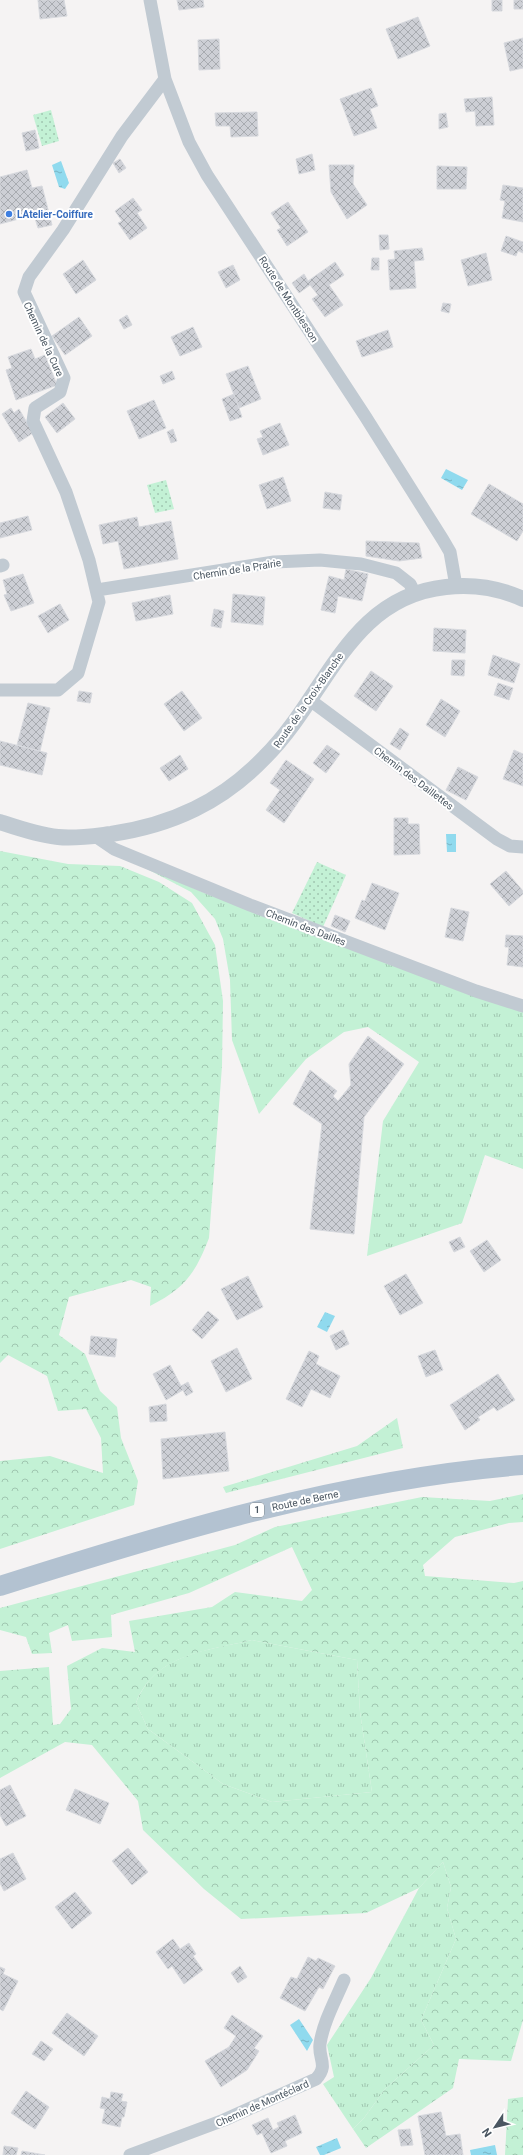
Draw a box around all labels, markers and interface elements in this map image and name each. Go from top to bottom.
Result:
marker: LAtelier-Coiffure [4,209,14,219]
place label: LAtelier-Coiffure [17,209,93,220]
street label: Route de Montblesson [257,254,320,344]
street label: Chemin de la Cure [21,300,66,378]
street label: Chemin de la Prairie [192,557,282,582]
street label: Route de la Croix-Blanche [271,651,345,750]
street label: Chemin des Daillettes [372,745,456,812]
street label: Chemin des Dailles [264,907,347,948]
street label: Route de Berne [271,1488,339,1513]
road number: 1 [250,1503,264,1517]
street label: Chemin de Montéclard [214,2078,310,2129]
north arrow [475,2107,515,2147]
text: N [480,2125,495,2139]

